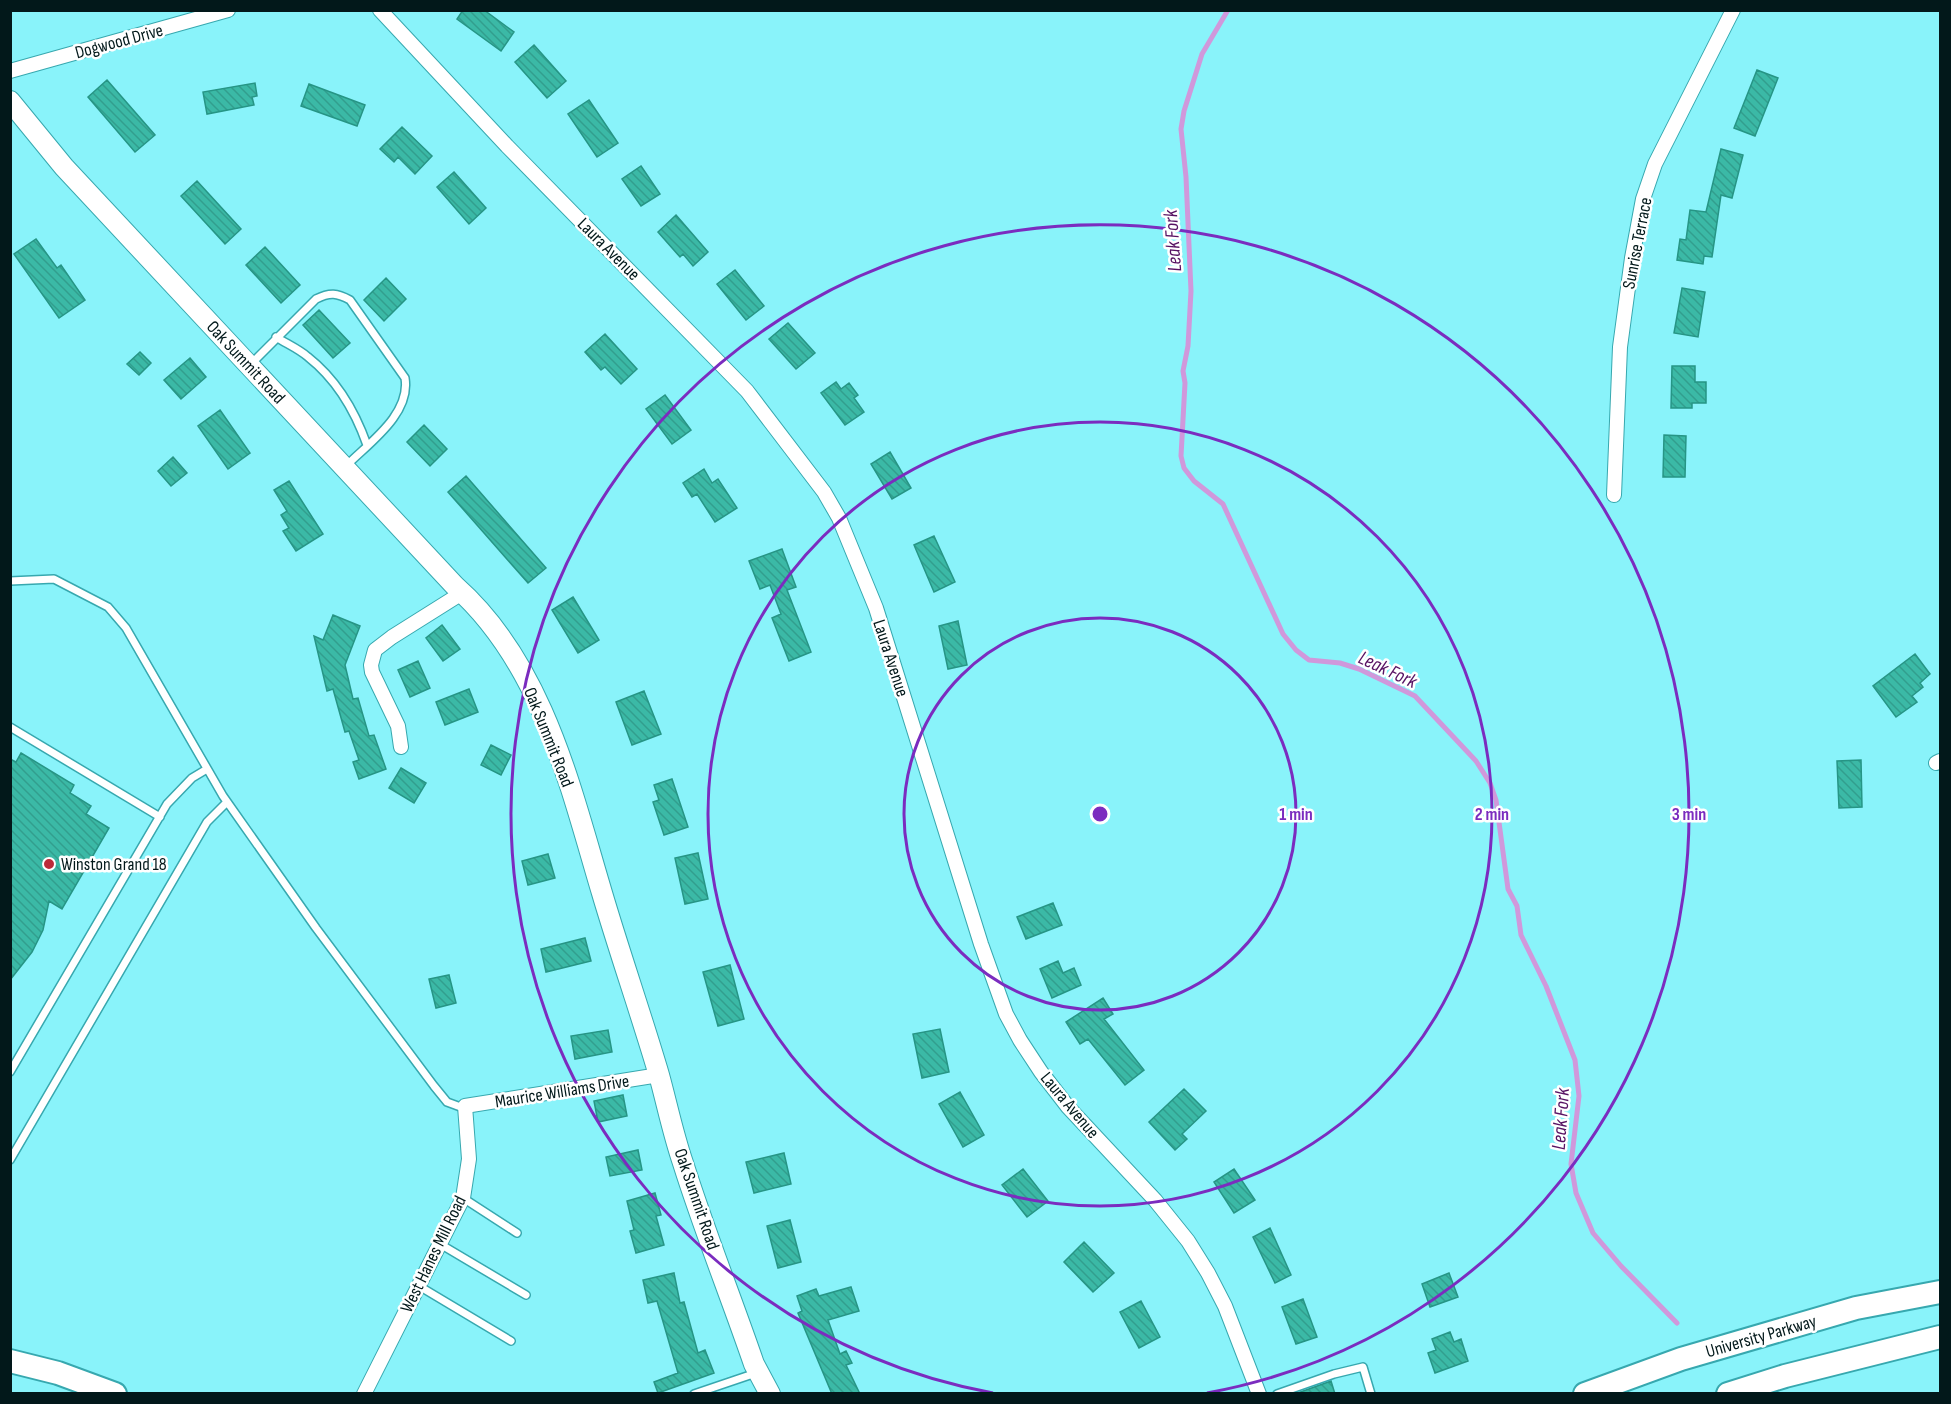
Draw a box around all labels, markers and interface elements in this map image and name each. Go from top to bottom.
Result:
street label: Dogwood Drive [73,20,165,63]
street label: Sunrise Terrace [1618,196,1657,291]
water label: Leak Fork [1159,209,1187,273]
street label: Laura Avenue [573,214,644,285]
street label: Oak Summit Road [202,317,289,408]
street label: Laura Avenue [868,617,913,699]
water label: Leak Fork [1354,646,1421,694]
street label: Oak Summit Road [519,684,578,790]
centre of rings [1090,804,1110,824]
text: 1 min [1279,804,1313,825]
text: 2 min [1475,804,1509,825]
text: 3 min [1672,804,1706,825]
place label: Winston Grand 18 [61,854,167,875]
marker: Winston Grand 18 [42,857,56,871]
street label: Laura Avenue [1036,1068,1103,1143]
street label: Maurice Williams Drive [493,1071,631,1112]
water label: Leak Fork [1547,1087,1575,1151]
street label: Oak Summit Road [669,1146,724,1252]
street label: West Hanes Mill Road [396,1192,471,1316]
street label: University Parkway [1703,1311,1819,1362]

